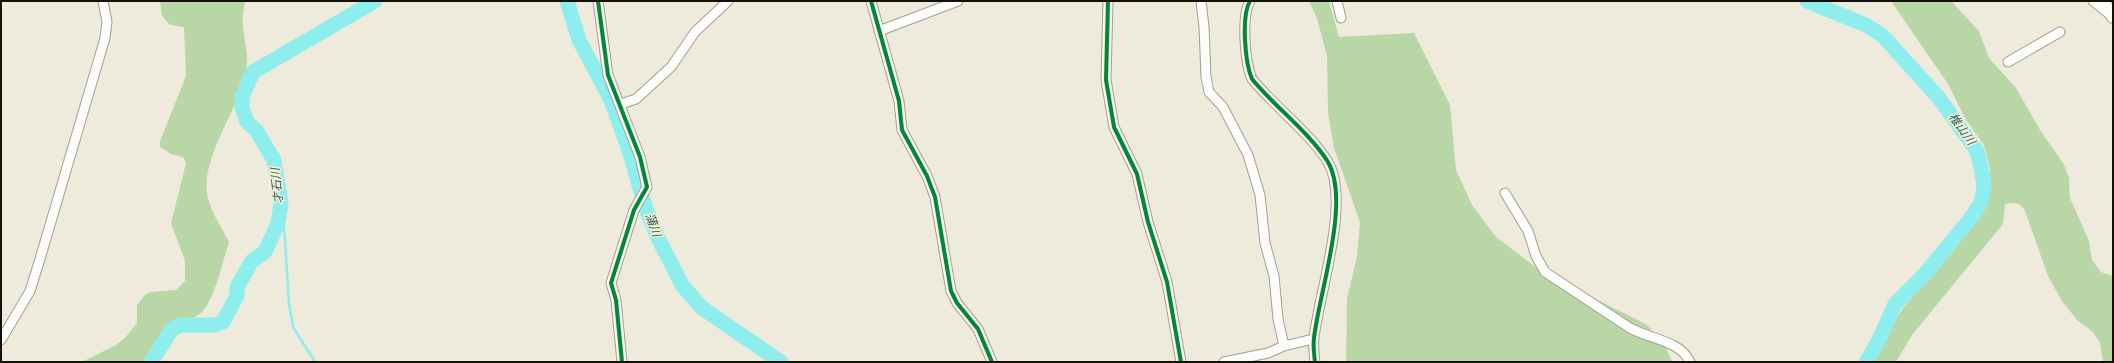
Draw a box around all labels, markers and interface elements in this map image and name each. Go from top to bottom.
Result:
water label: 椎山川 [1945,109,1981,150]
water label: 才石川 [266,165,287,205]
water label: 蒲川 [641,211,666,241]

